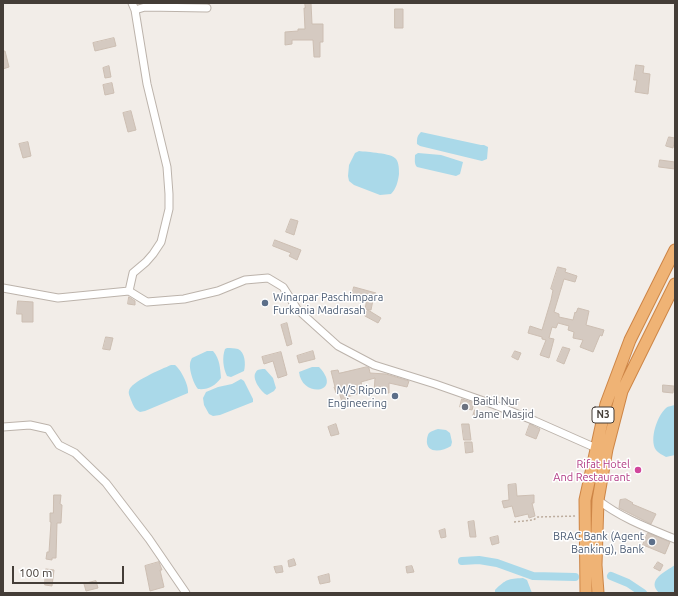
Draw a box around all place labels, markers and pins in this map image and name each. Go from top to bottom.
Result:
place label: Winarpar Paschimpara Furkania Madrasah [273,290,383,316]
marker: Winarpar Paschimpara Furkania Madrasah [260,298,270,308]
place label: M/S Ripon Engineering [328,383,387,409]
marker: M/S Ripon Engineering [390,391,400,401]
place label: Baitil Nur Jame Masjid [473,394,534,420]
marker: Baitil Nur Jame Masjid [460,402,470,412]
place label: Rifat Hotel And Restaurant [553,457,630,483]
marker: Rifat Hotel And Restaurant [633,465,643,475]
place label: BRAC Bank (Agent Banking), Bank [553,529,644,555]
marker: BRAC Bank (Agent Banking), Bank [647,537,657,547]

